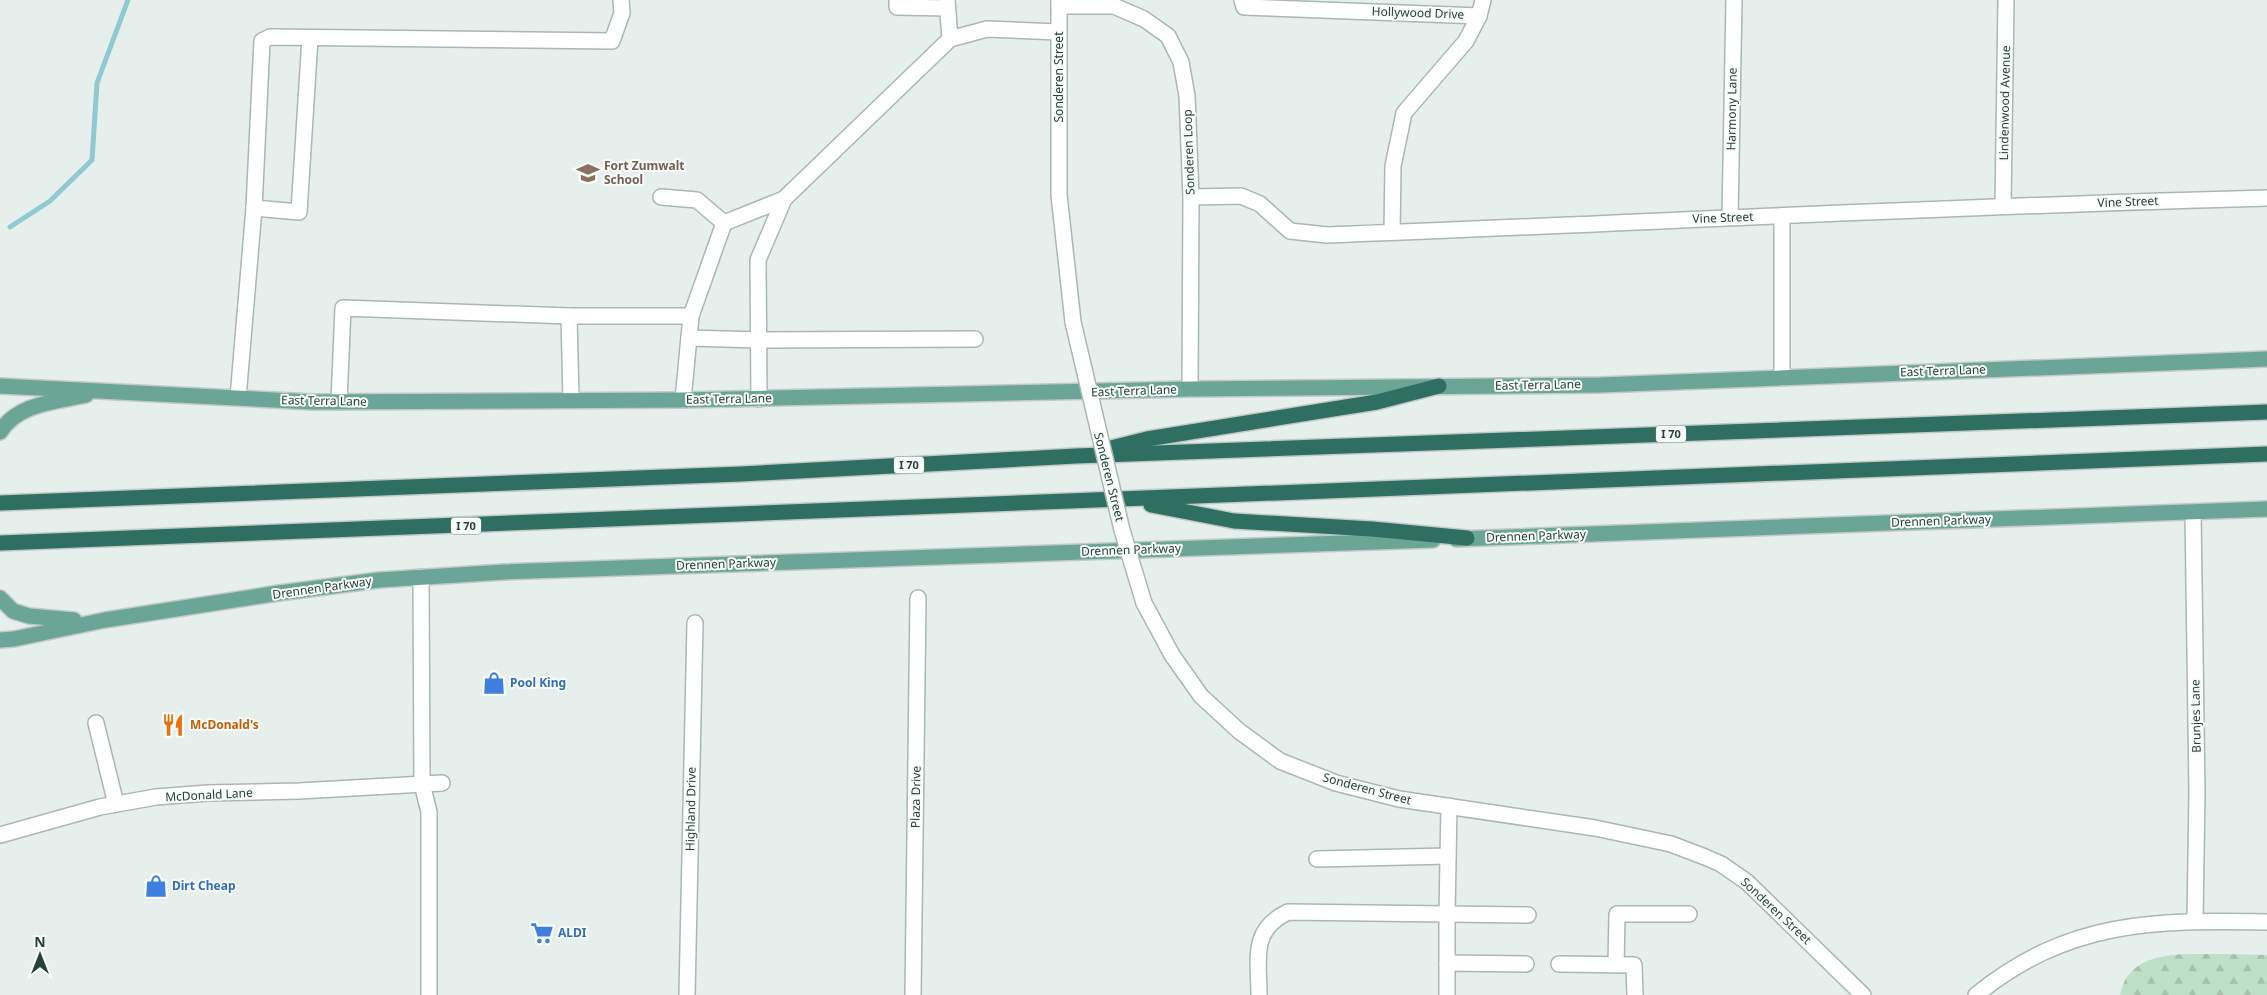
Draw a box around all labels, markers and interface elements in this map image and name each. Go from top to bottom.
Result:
street label: Hollywood Drive [1371,2,1465,23]
street label: Sonderen Street [1050,31,1067,122]
street label: Lindenwood Avenue [1995,45,2014,161]
street label: Harmony Lane [1722,67,1741,151]
street label: Sonderen Loop [1179,109,1198,195]
place label: Fort Zumwalt School [604,157,684,188]
school or university icon: Fort Zumwalt School [575,160,601,186]
street label: Vine Street [2097,192,2159,211]
street label: Vine Street [1692,208,1754,227]
street label: East Terra Lane [1900,360,1986,380]
street label: East Terra Lane [1495,375,1581,394]
street label: East Terra Lane [1091,380,1177,400]
street label: East Terra Lane [686,389,772,408]
street label: East Terra Lane [281,391,367,410]
road number: I 70 [1656,426,1686,442]
street label: Sonderen Street [1090,431,1129,524]
road number: I 70 [894,456,924,474]
street label: Drennen Parkway [1891,510,1992,531]
road number: I 70 [451,518,481,534]
street label: Drennen Parkway [1486,525,1587,546]
street label: Drennen Parkway [1081,539,1182,560]
street label: Drennen Parkway [676,553,777,574]
street label: Drennen Parkway [271,572,374,603]
shop icon: Pool King [481,670,507,696]
place label: Pool King [510,674,566,691]
street label: Brunjes Lane [2186,679,2205,753]
restaurant icon: McDonald's [160,712,186,738]
place label: McDonald's [190,716,259,733]
street label: Plaza Drive [906,765,925,828]
street label: Highland Drive [681,767,700,851]
street label: Sonderen Street [1321,769,1414,809]
street label: McDonald Lane [165,784,253,805]
shop icon: Dirt Cheap [143,873,169,899]
street label: Sonderen Street [1737,873,1816,948]
place label: Dirt Cheap [172,877,236,894]
supermarket icon: ALDI [529,920,555,946]
place label: ALDI [558,924,587,941]
north arrow [15,930,65,980]
text: N [34,932,46,951]

